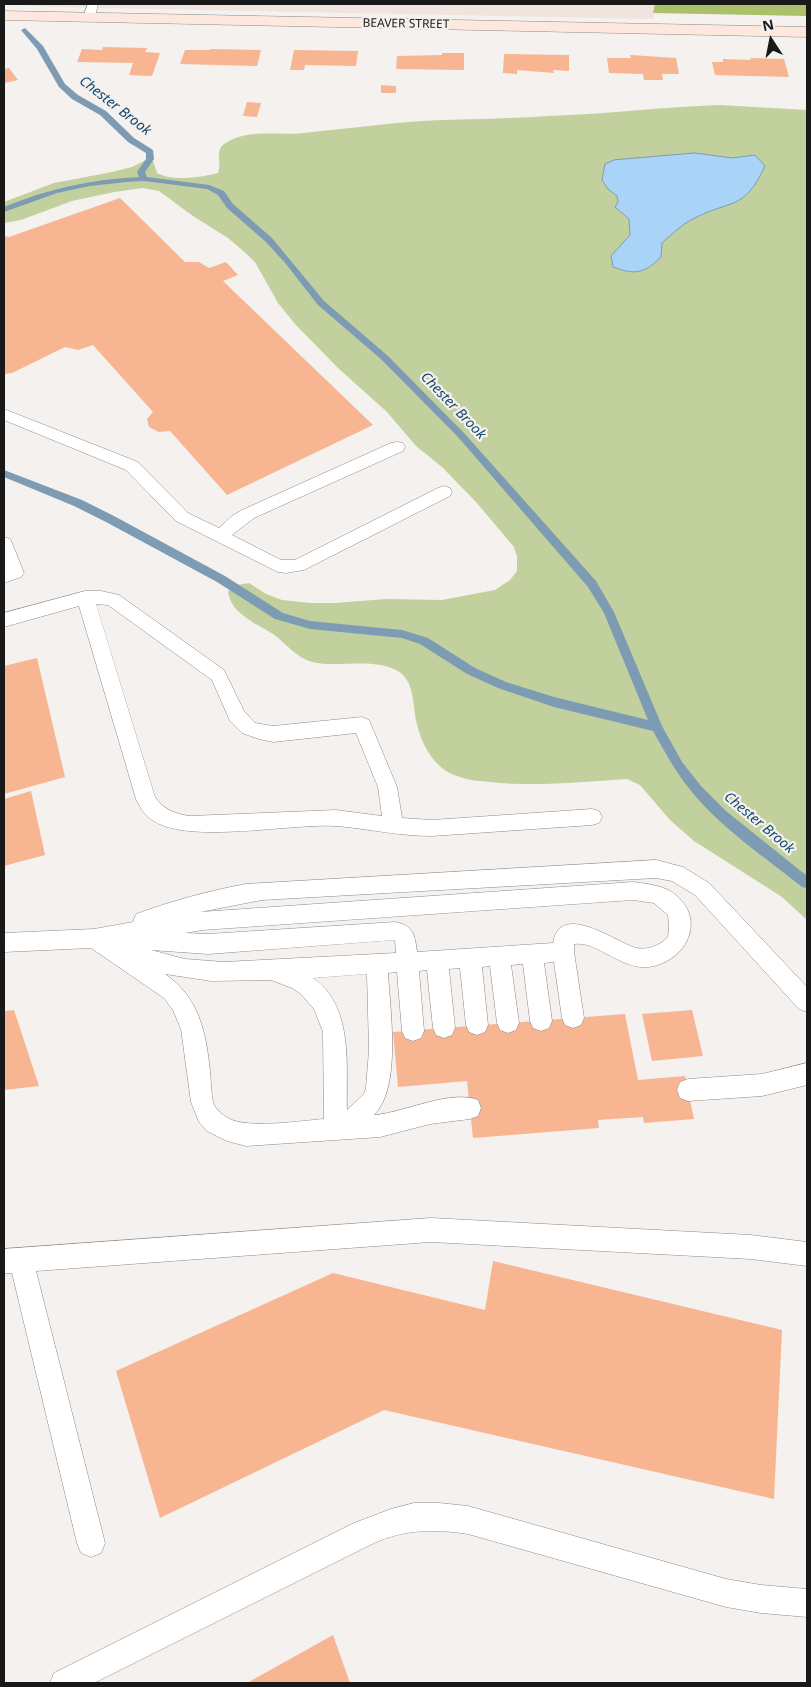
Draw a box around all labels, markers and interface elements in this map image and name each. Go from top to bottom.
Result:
text: N [761,14,775,35]
north arrow [746,15,796,65]
street label: BEAVER STREET [362,16,450,32]
water label: Chester Brook [76,73,154,139]
water label: Chester Brook [417,369,489,443]
water label: Chester Brook [720,789,798,857]

